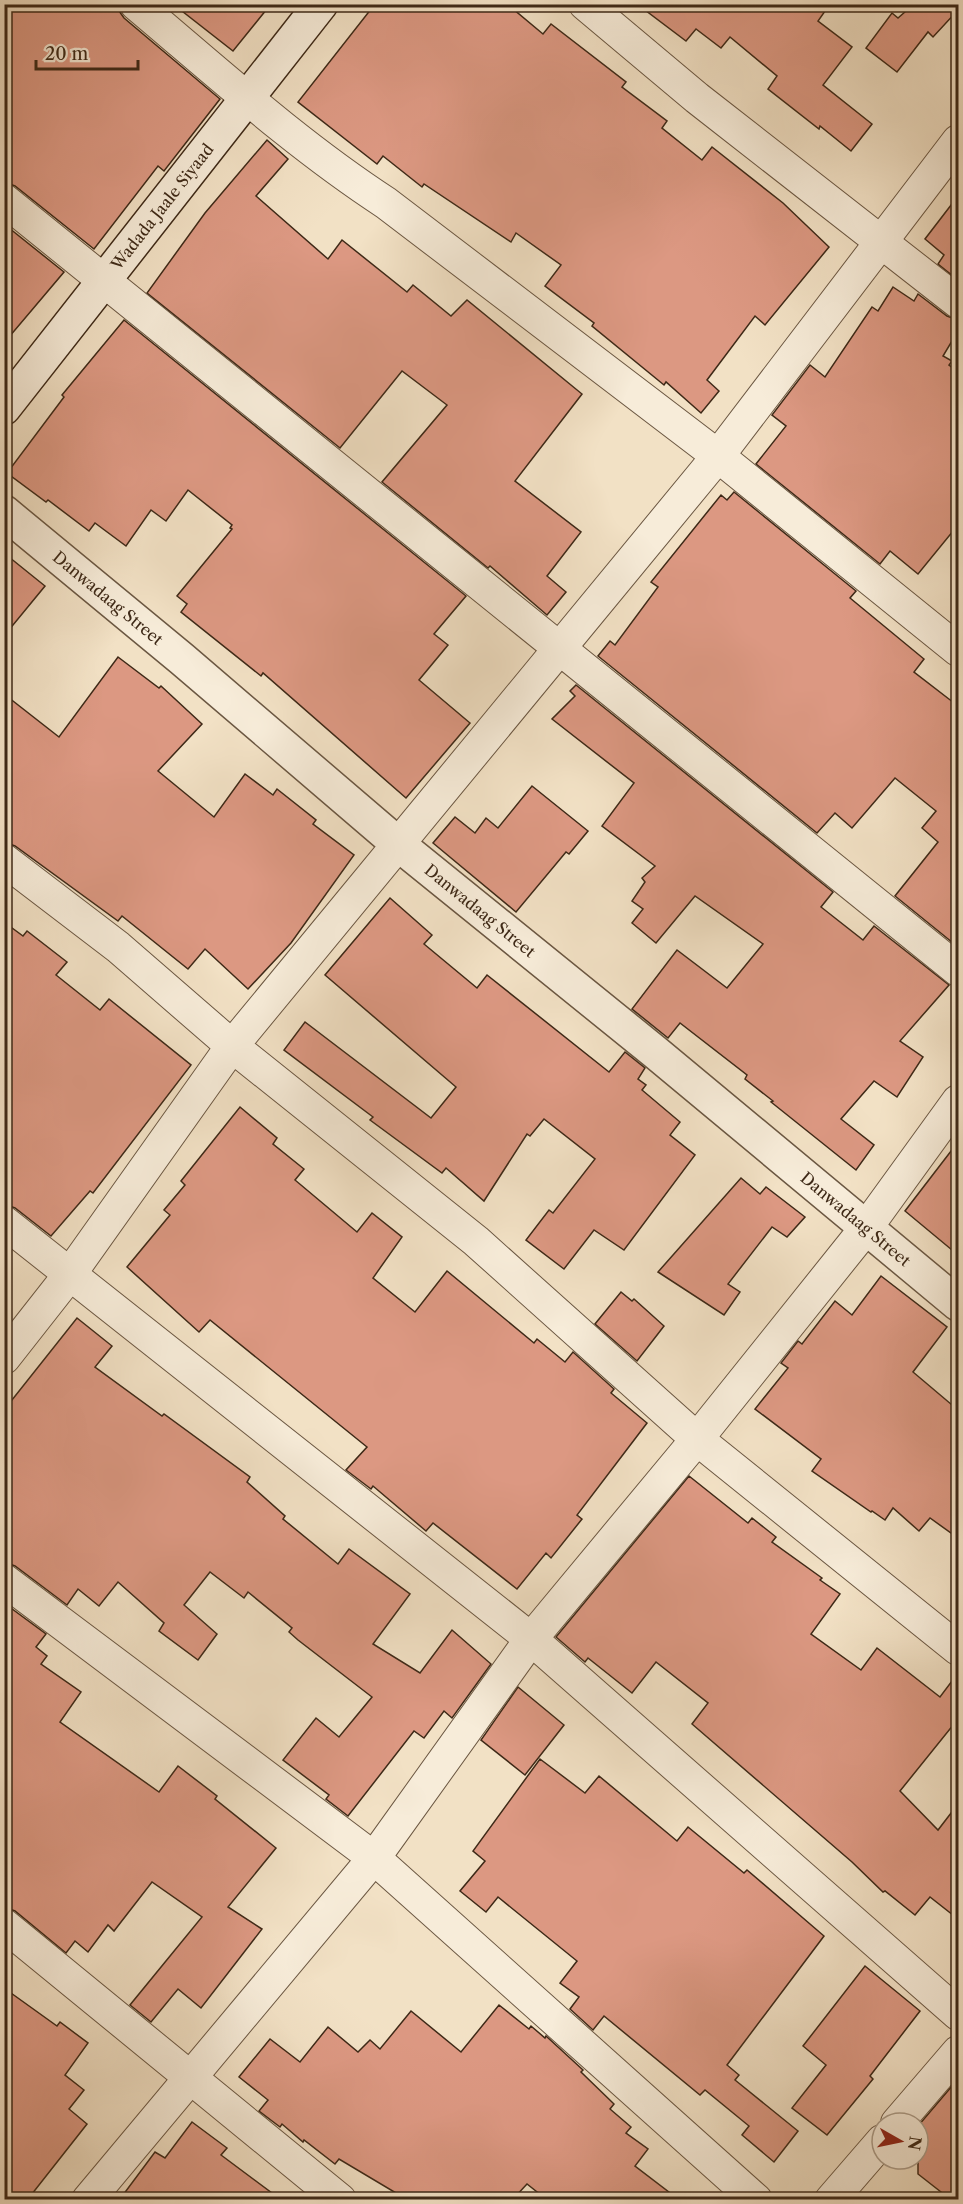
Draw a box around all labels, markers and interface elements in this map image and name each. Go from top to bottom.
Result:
scale bar [36,33,138,71]
text: 20 m [45,43,89,65]
street label: Wadada Jaale Siyaad [106,139,218,274]
street label: Danwadaag Street [49,547,168,650]
street label: Danwadaag Street [421,860,540,962]
street label: Danwadaag Street [797,1167,915,1271]
north arrow [870,2111,930,2171]
text: N [904,2135,926,2152]

